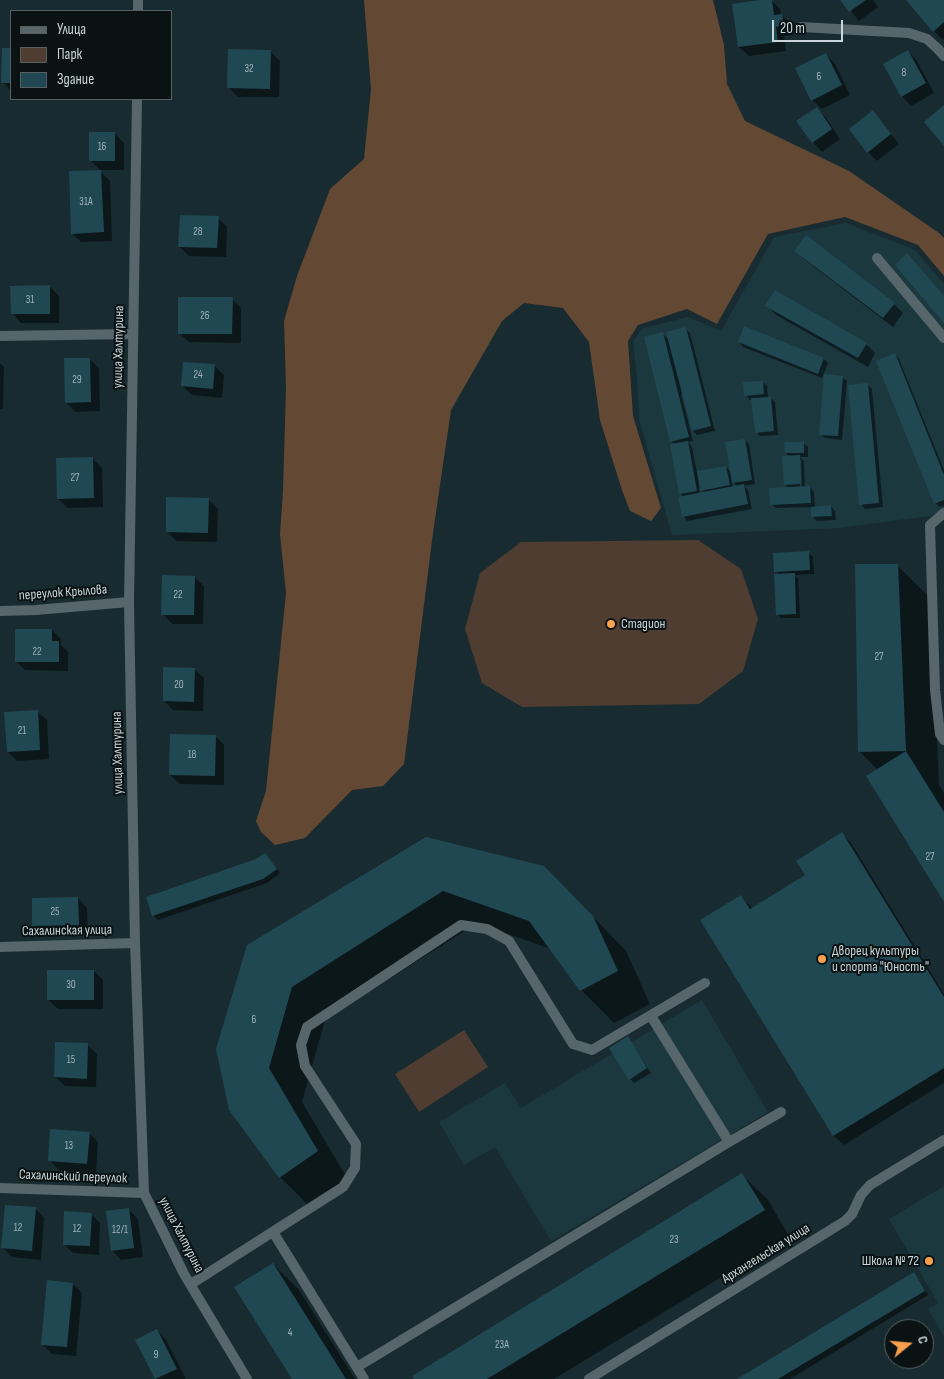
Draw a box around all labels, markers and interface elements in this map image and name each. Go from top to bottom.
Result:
legend [10,10,172,100]
scale bar [774,10,845,42]
text: 20 m [780,19,805,38]
text: Улица [57,20,86,39]
text: Парк [57,45,82,64]
house number: 32 [244,62,254,76]
house number: 8 [902,66,906,80]
text: Здание [57,70,94,89]
house number: 6 [817,70,821,84]
house number: 16 [98,140,106,154]
house number: 31А [79,195,93,209]
house number: 28 [193,225,203,239]
house number: 31 [26,293,34,307]
street label: улица Халтурина [110,305,128,389]
house number: 26 [200,309,210,323]
house number: 24 [193,368,203,382]
house number: 29 [72,373,82,387]
house number: 27 [71,471,79,485]
street label: переулок Крылова [18,582,108,604]
house number: 22 [173,588,183,602]
place label: Стадион [621,616,665,632]
marker: Стадион [605,618,617,630]
house number: 22 [32,645,42,659]
house number: 27 [875,650,883,664]
house number: 20 [174,678,184,692]
street label: улица Халтурина [109,711,127,795]
house number: 21 [18,724,26,738]
house number: 18 [188,748,196,762]
house number: 27 [926,850,934,864]
house number: 25 [51,905,59,919]
street label: Сахалинская улица [22,922,112,940]
place label: Дворец культуры и спорта "Юность" [832,943,929,976]
marker: Дворец культуры и спорта "Юность" [816,953,828,965]
house number: 30 [66,978,76,992]
house number: 6 [252,1013,256,1027]
house number: 15 [67,1053,75,1067]
house number: 13 [65,1139,73,1153]
street label: Сахалинский переулок [19,1167,127,1187]
street label: улица Халтурина [155,1194,207,1276]
street label: Архангельская улица [719,1220,813,1288]
house number: 12 [14,1221,22,1235]
house number: 12 [73,1222,81,1236]
house number: 12/1 [112,1223,128,1237]
house number: 23 [669,1233,679,1247]
place label: Школа № 72 [862,1253,919,1269]
marker: Школа № 72 [923,1255,935,1267]
north arrow [884,1319,934,1369]
house number: 4 [288,1326,292,1340]
text: С [914,1334,932,1346]
house number: 23А [495,1338,509,1352]
house number: 9 [154,1348,158,1362]

